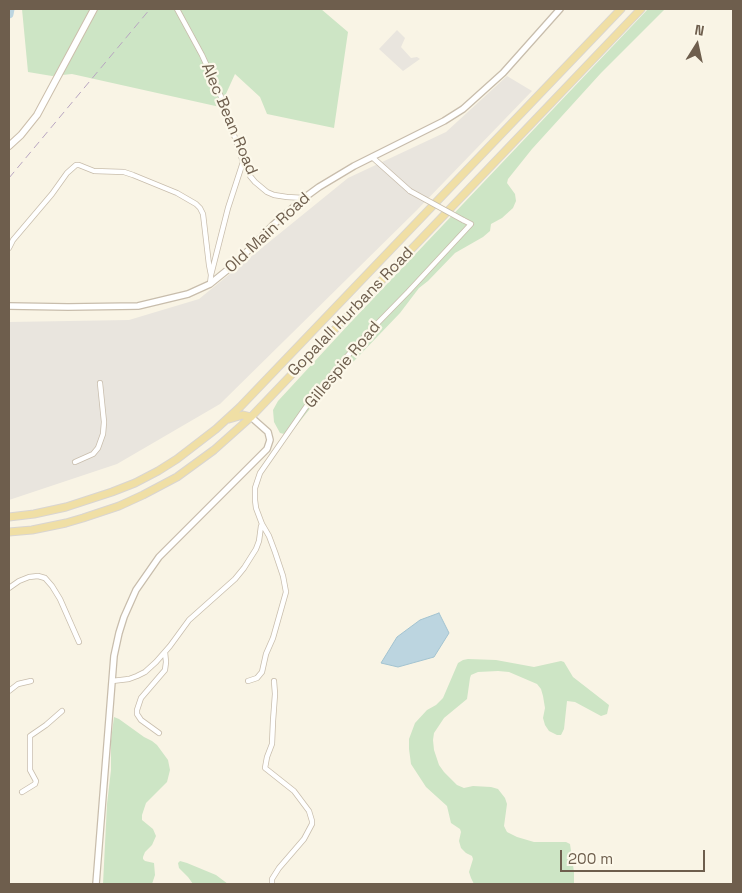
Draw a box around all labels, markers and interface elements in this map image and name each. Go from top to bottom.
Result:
north arrow [672,20,722,70]
text: N [693,21,706,40]
street label: Alec Bean Road [197,60,261,178]
street label: Old Main Road [222,189,314,277]
street label: Gopalall Hurbans Road [284,243,418,381]
street label: Gillespie Road [301,318,385,412]
scale bar [562,840,707,872]
text: 200 m [568,849,613,868]

